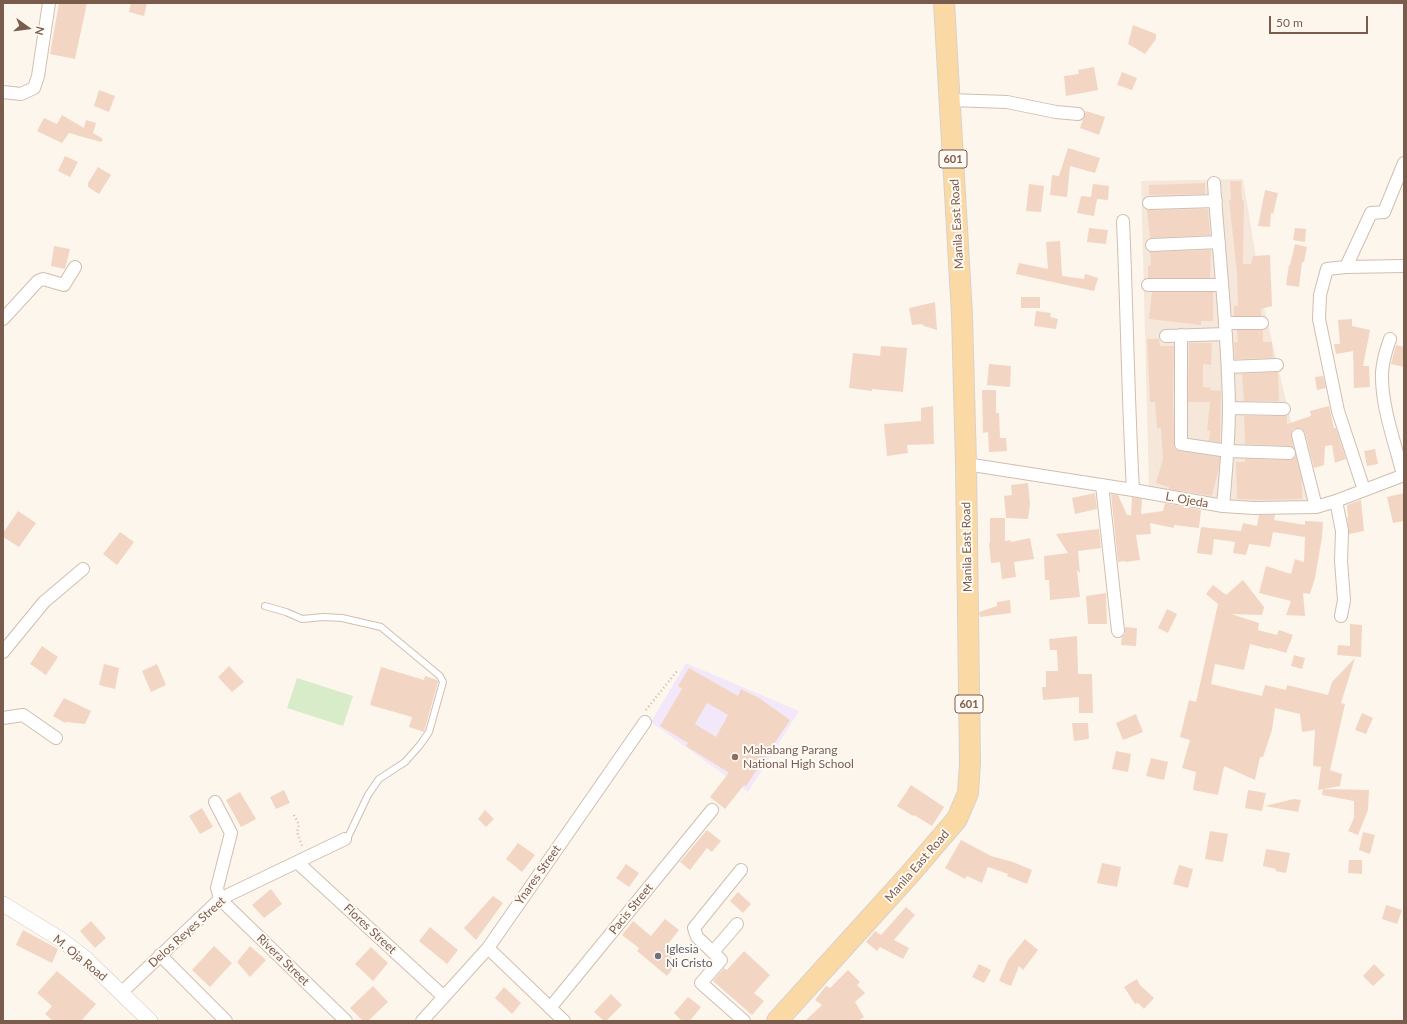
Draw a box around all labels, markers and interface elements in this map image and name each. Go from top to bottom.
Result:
north arrow [8,8,48,48]
scale bar [1271,8,1370,34]
text: 50 m [1276,15,1303,30]
text: N [33,25,47,37]
road number: 601 [939,150,967,168]
street label: Manila East Road [947,178,967,270]
street label: L. Ojeda [1164,489,1210,511]
street label: Manila East Road [959,502,975,592]
road number: 601 [955,695,983,713]
place label: Mahabang Parang National High School [743,743,854,771]
marker: Mahabang Parang National High School [730,752,740,762]
street label: Manila East Road [882,827,952,905]
street label: Ynares Street [512,842,564,908]
street label: Pacis Street [606,881,656,937]
street label: Delos Reyes Street [145,894,229,970]
street label: Flores Street [341,901,399,957]
street label: Rivera Street [254,931,312,989]
street label: M. Oja Road [50,932,110,984]
place label: Iglesia Ni Cristo [666,942,713,970]
marker: Iglesia Ni Cristo [653,951,663,961]

